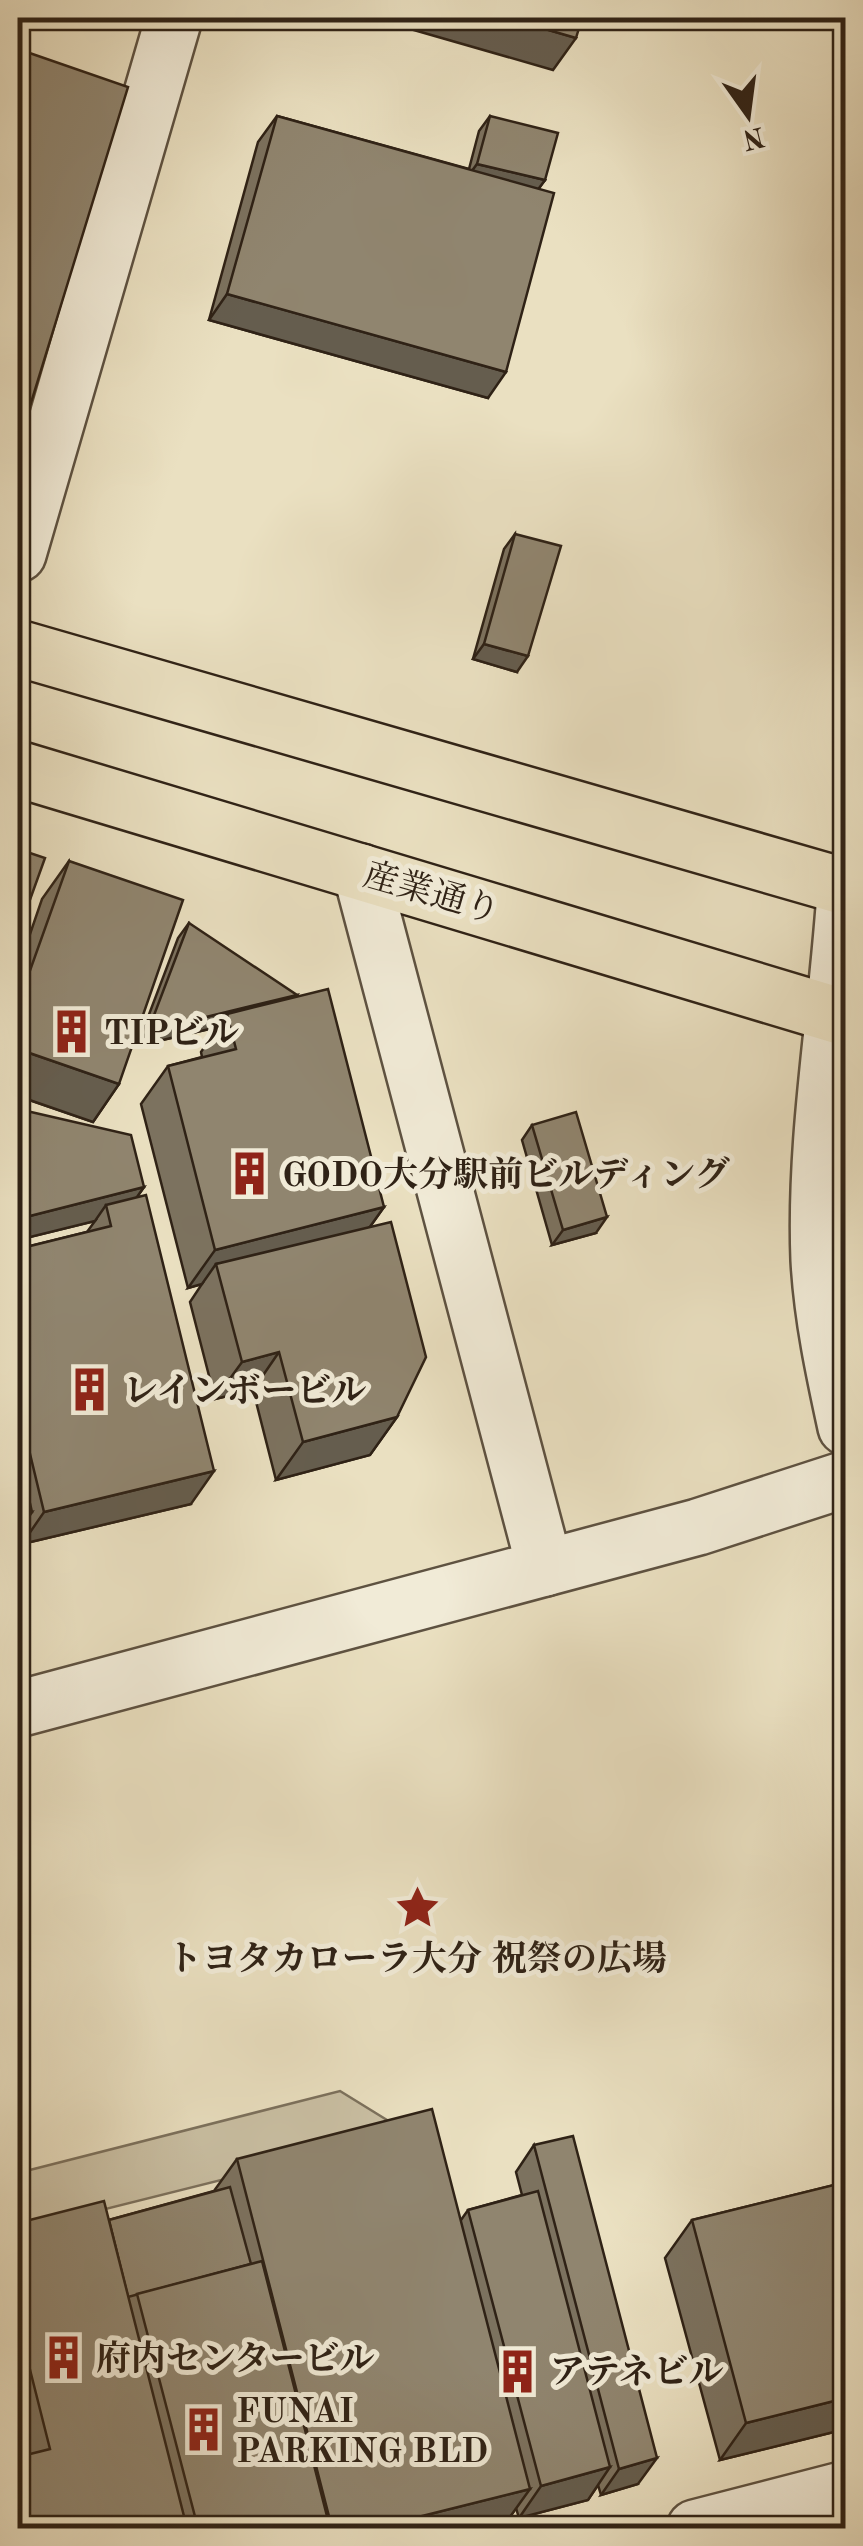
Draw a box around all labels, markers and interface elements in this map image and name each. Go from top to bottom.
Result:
north arrow [698,65,798,165]
text: N [739,120,767,153]
street label: 産業通り [359,855,504,931]
building icon: TIPビル [47,1008,95,1056]
place label: TIPビル [104,1015,239,1052]
building icon: GODO大分駅前ビルディング [225,1150,273,1198]
place label: GODO大分駅前ビルディング [282,1156,730,1194]
building icon: レインボービル [66,1366,114,1414]
place label: レインボービル [123,1373,366,1410]
place icon: トヨタカローラ大分 祝祭の広場 [393,1884,441,1932]
place label: トヨタカローラ大分 祝祭の広場 [167,1940,667,1978]
building icon: 府内センタービル [39,2334,87,2382]
place label: 府内センタービル [96,2340,375,2378]
building icon: アテネビル [493,2347,541,2395]
place label: アテネビル [550,2354,724,2391]
place label: FUNAI PARKING BLD [236,2395,488,2470]
building icon: FUNAI PARKING BLD [179,2406,227,2454]

